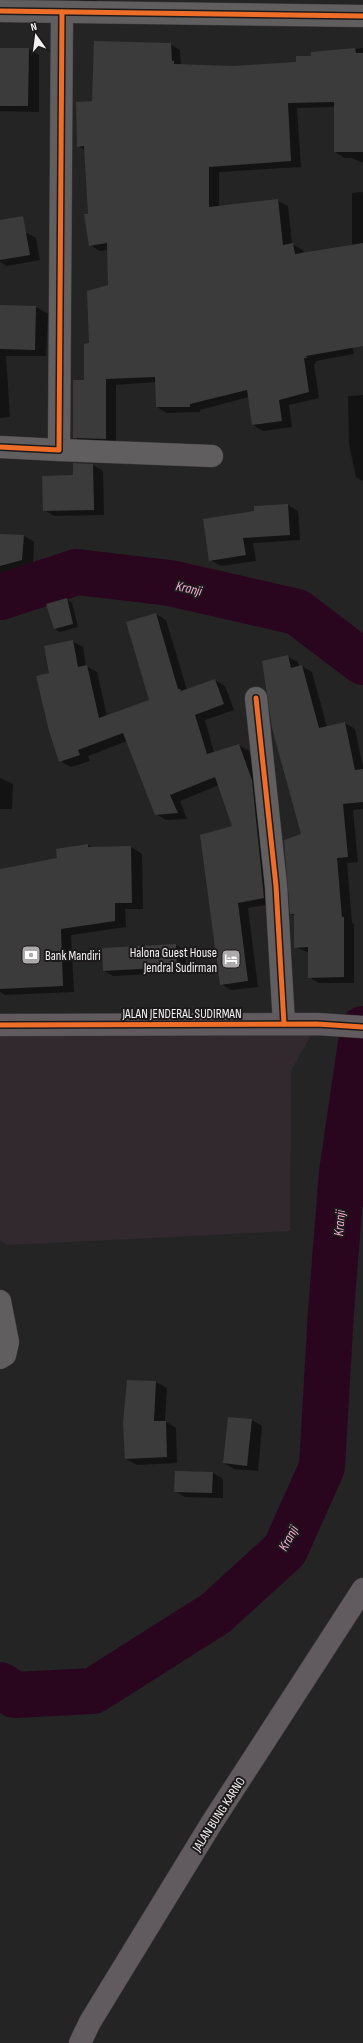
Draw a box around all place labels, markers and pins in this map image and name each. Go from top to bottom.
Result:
bank icon: Bank Mandiri [20,944,42,966]
place label: Halona Guest House Jendral Sudirman [130,945,217,976]
place label: Bank Mandiri [45,948,101,964]
hotel icon: Halona Guest House Jendral Sudirman [220,948,242,970]

